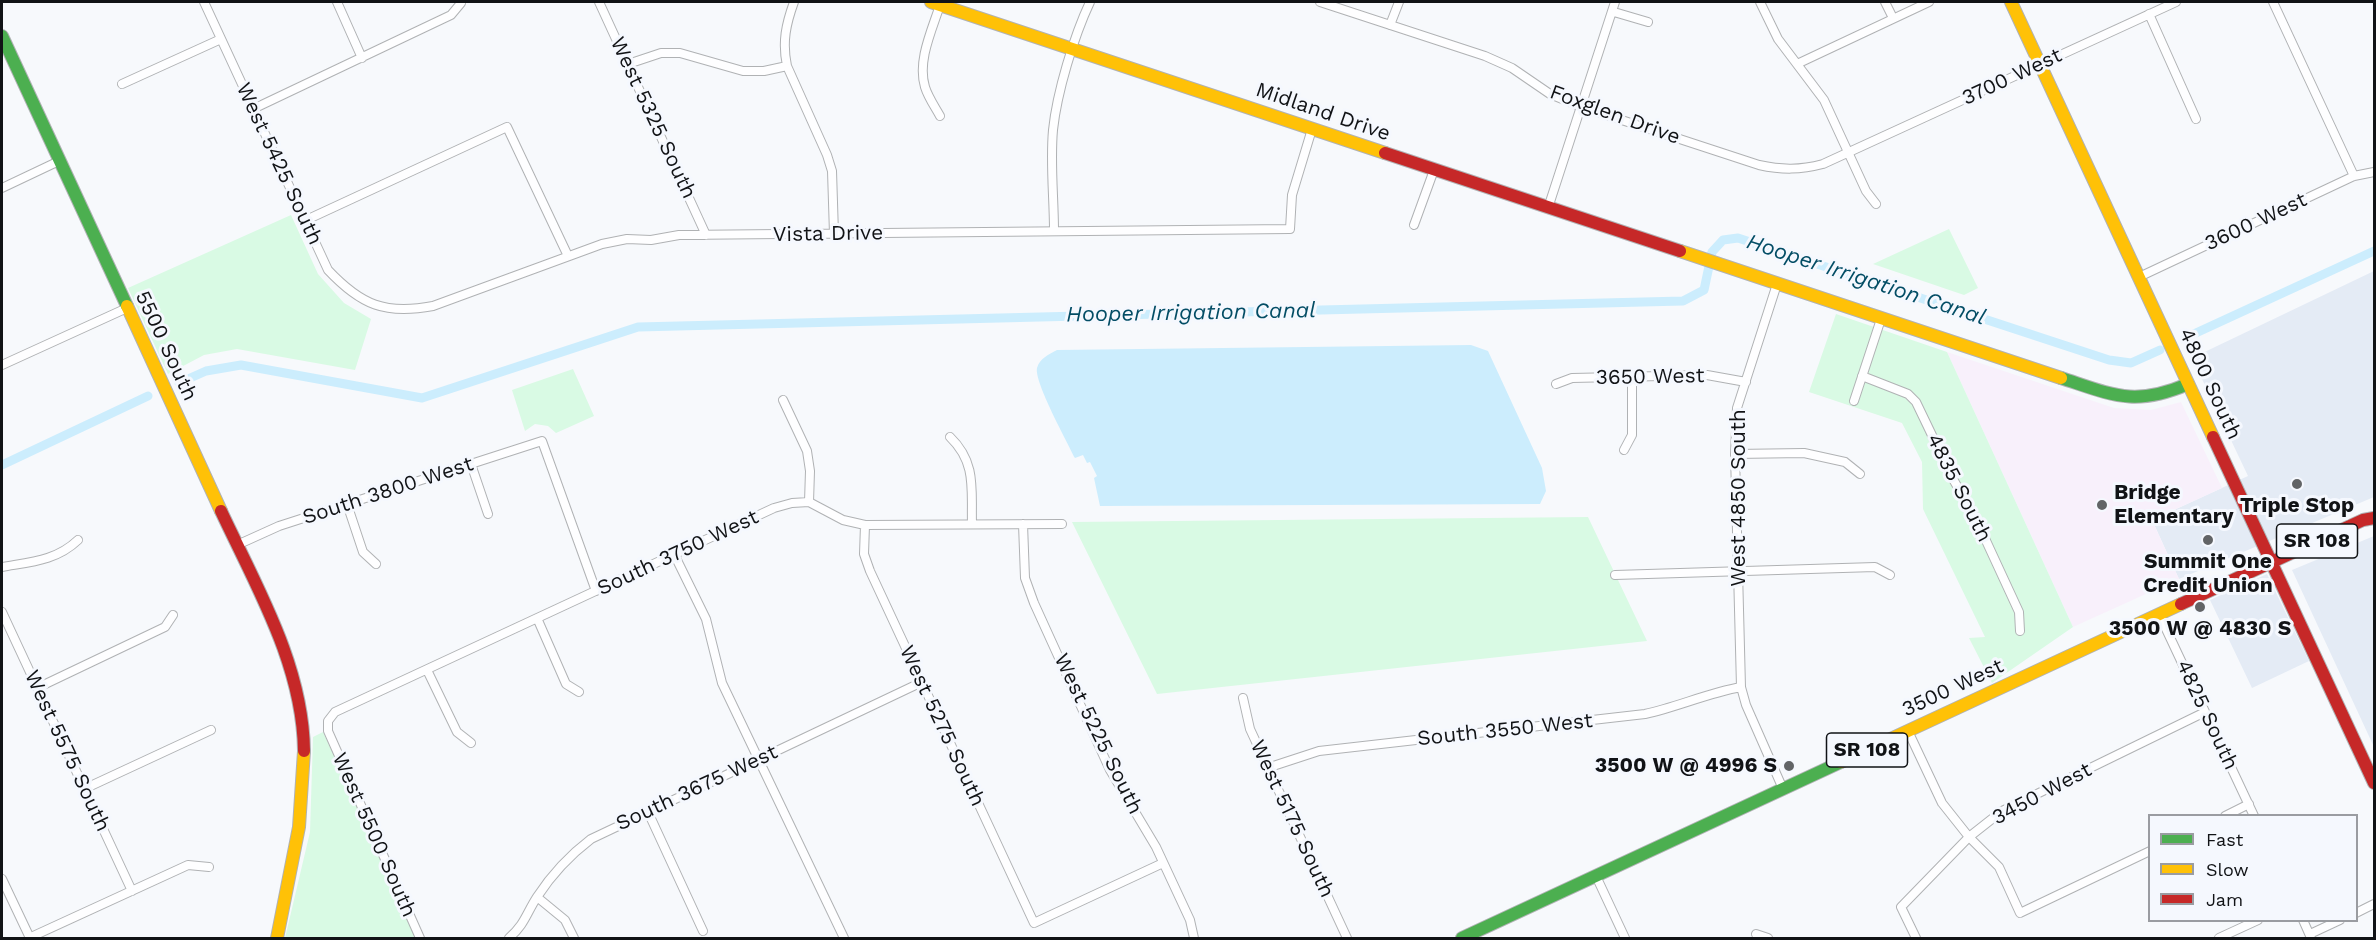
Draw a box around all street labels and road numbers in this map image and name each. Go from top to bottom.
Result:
street label: West 5325 South [604,33,702,203]
street label: 3700 West [1958,43,2066,111]
street label: Midland Drive [1252,77,1394,147]
street label: West 5425 South [230,79,328,249]
street label: Foxglen Drive [1546,80,1684,150]
street label: 3600 West [2201,187,2311,257]
street label: Vista Drive [773,220,883,248]
street label: 5500 South [130,287,202,405]
street label: 4800 South [2173,324,2247,444]
street label: 3650 West [1595,363,1705,391]
street label: West 4850 South [1726,409,1752,587]
street label: 4835 South [1921,430,1997,546]
street label: South 3800 West [300,452,476,530]
street label: South 3750 West [593,505,763,601]
road number: SR 108 [2276,524,2358,558]
street label: West 5275 South [894,642,990,810]
street label: West 5225 South [1048,650,1148,818]
street label: 3500 West [1898,654,2008,722]
street label: 4825 South [2171,656,2243,774]
street label: West 5575 South [19,666,115,836]
street label: South 3550 West [1416,708,1594,752]
road number: SR 108 [1826,733,1908,767]
street label: West 5175 South [1244,736,1340,902]
street label: South 3675 West [612,740,782,836]
street label: West 5500 South [326,749,422,921]
street label: 3450 West [1988,757,2096,831]

